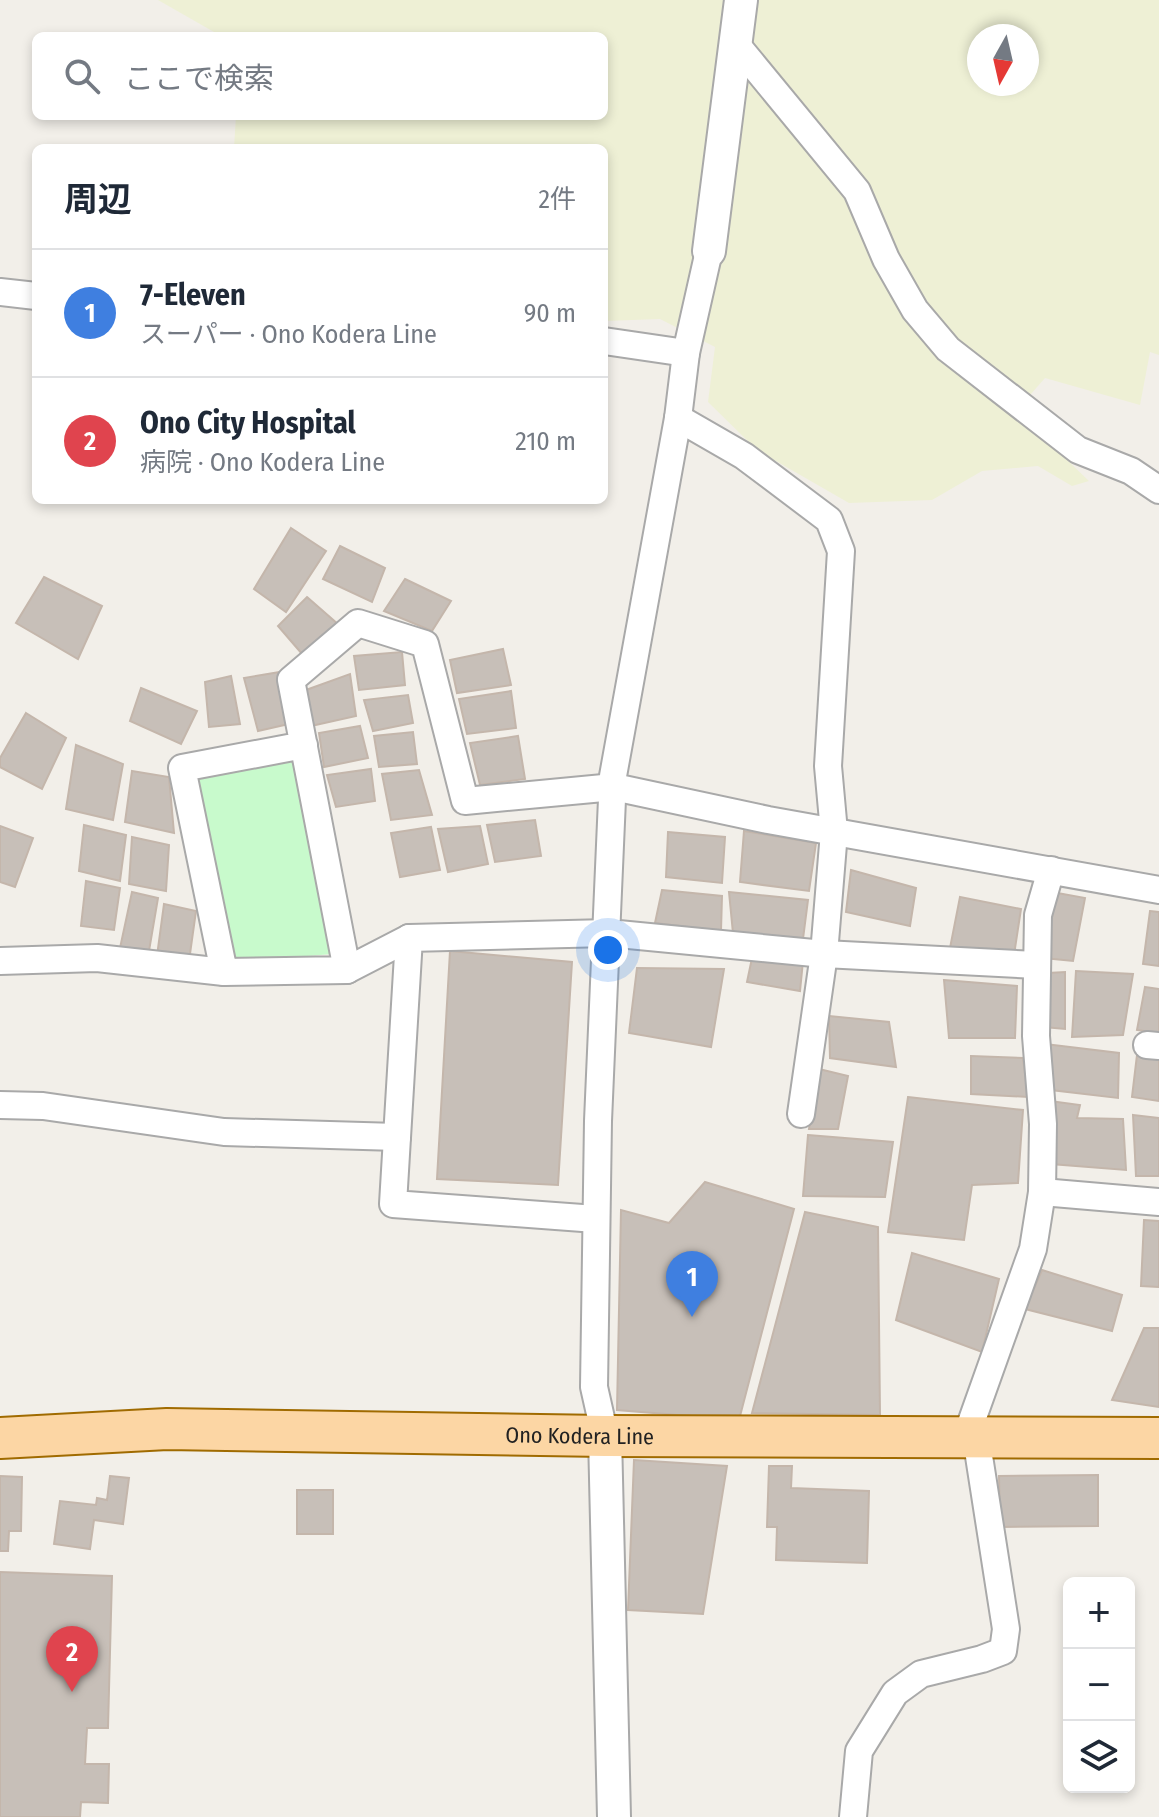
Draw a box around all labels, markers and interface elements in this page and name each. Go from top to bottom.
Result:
north arrow [967,24,1039,96]
search box [32,32,608,120]
icon: search [60,54,104,98]
text: ここで検索 [124,61,274,97]
text: 周辺 [64,179,132,220]
text: 2件 [539,184,576,215]
text: 7-Eleven [140,277,246,313]
text: 1 [85,298,96,329]
text: 90 m [524,298,576,329]
text: スーパー · Ono Kodera Line [140,319,437,350]
text: Ono City Hospital [140,405,356,441]
text: 2 [84,426,96,457]
text: 210 m [515,426,576,457]
text: 病院 · Ono Kodera Line [140,447,385,478]
your location [588,930,628,970]
pin: 1 [666,1251,718,1317]
street label: Ono Kodera Line [505,1421,654,1450]
map controls [1063,1577,1135,1793]
button: + [1063,1577,1135,1649]
pin: 2 [46,1626,98,1692]
button: − [1063,1649,1135,1721]
button: layers [1063,1721,1135,1793]

